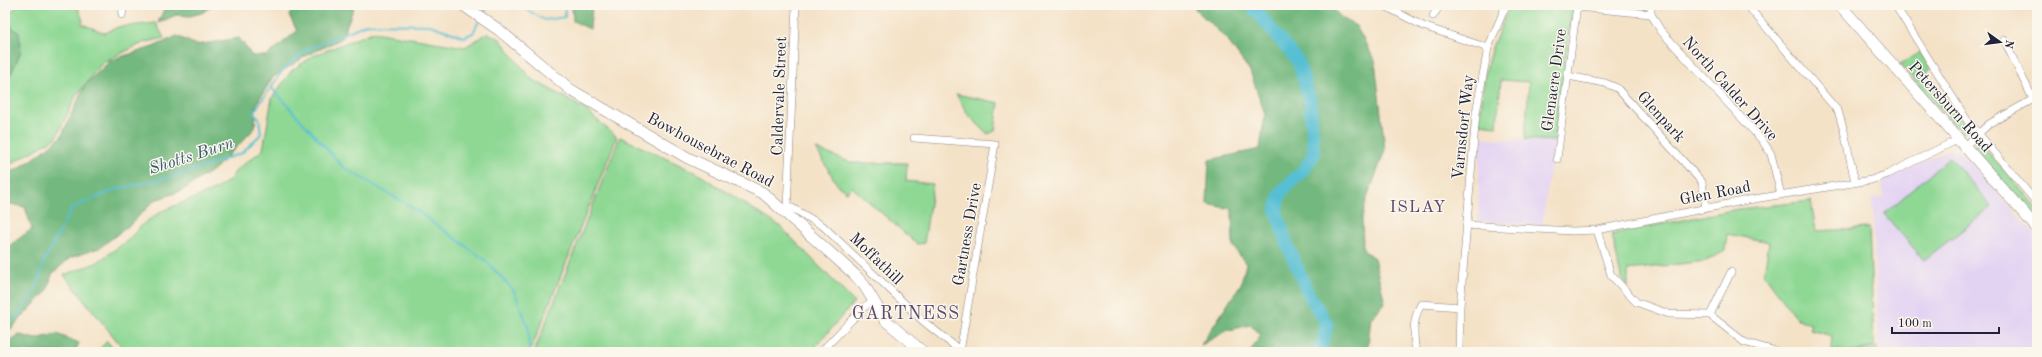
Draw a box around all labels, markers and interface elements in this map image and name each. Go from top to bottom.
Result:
north arrow [1980,22,2020,62]
street label: Glenacre Drive [1540,28,1570,133]
street label: North Calder Drive [1679,34,1780,144]
street label: Caldervale Street [770,36,790,156]
text: N [2002,39,2015,50]
street label: Petersburn Road [1905,59,1994,156]
street label: Varnsdorf Way [1451,73,1478,181]
street label: Glenpark [1634,89,1688,146]
street label: Bowhousebrae Road [644,111,776,191]
water label: Shotts Burn [147,135,236,178]
street label: Glen Road [1679,179,1752,209]
street label: Gartness Drive [951,182,985,287]
district label: ISLAY [1390,199,1446,216]
street label: Moffathill [846,230,905,288]
district label: GARTNESS [852,305,960,323]
scale bar [1892,309,1999,335]
text: 100 m [1898,318,1932,330]

